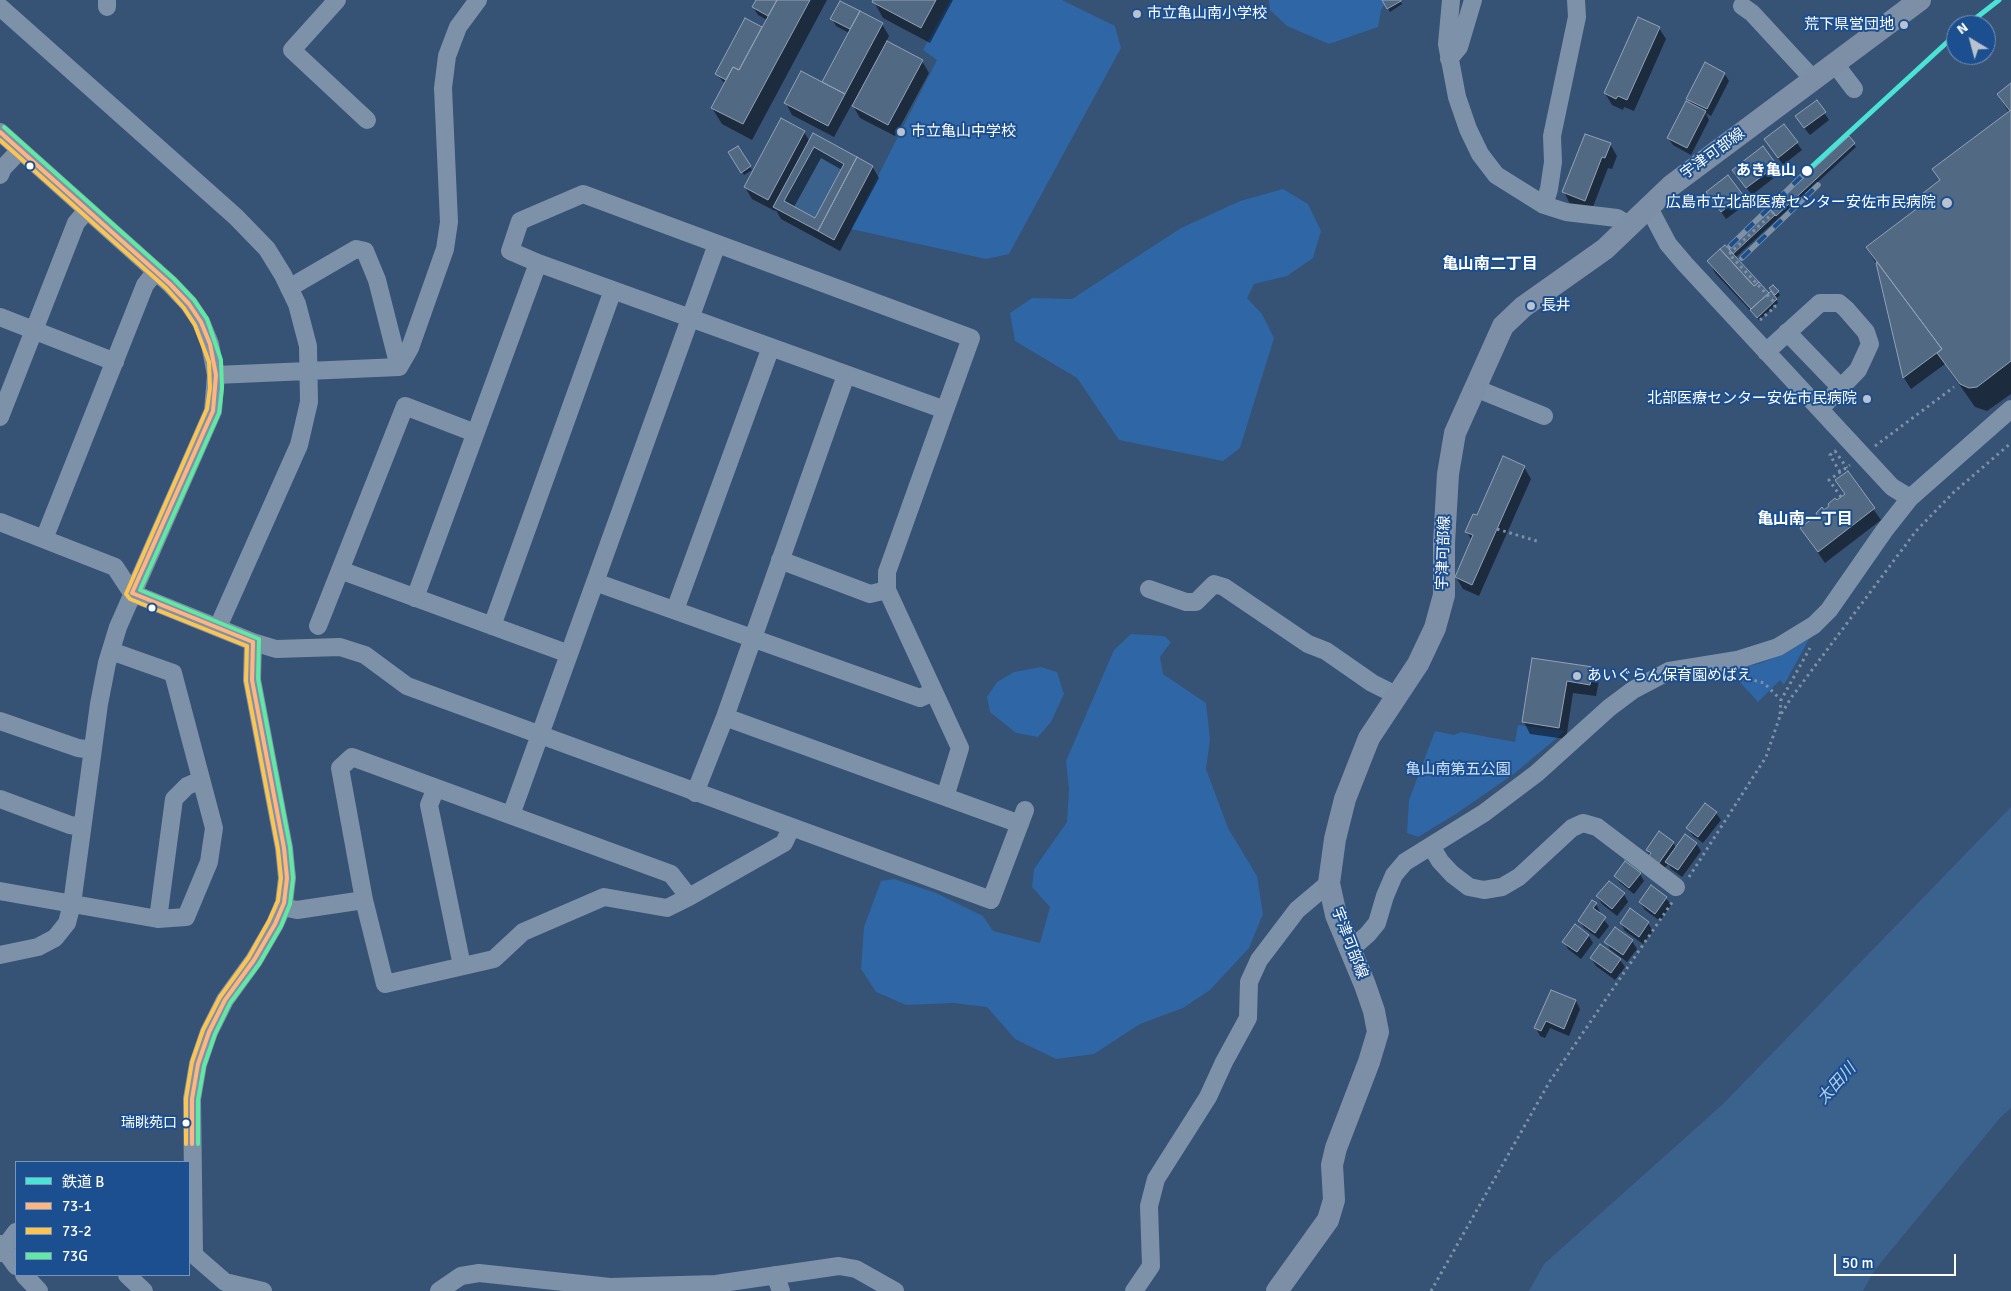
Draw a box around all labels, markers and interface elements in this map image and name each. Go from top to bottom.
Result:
place label: 市立亀山南小学校 [1147,5,1267,23]
marker: 市立亀山南小学校 [1131,8,1143,20]
north arrow [1946,15,1996,65]
place label: 荒下県営団地 [1804,16,1894,34]
marker: 荒下県営団地 [1898,19,1910,31]
text: N [1953,19,1971,38]
place label: 市立亀山中学校 [911,123,1016,141]
street label: 宇津可部線 [1677,125,1749,183]
marker: 市立亀山中学校 [895,126,907,138]
unlabelled marker [25,161,35,171]
place label: あき亀山 [1736,162,1796,180]
marker: あき亀山 [1800,164,1814,178]
place label: 広島市立北部医療センター安佐市民病院 [1666,194,1936,212]
marker: 広島市立北部医療センター安佐市民病院 [1940,196,1954,210]
district label: 亀山南二丁目 [1442,255,1538,275]
place label: 長井 [1541,297,1571,315]
marker: 長井 [1525,300,1537,312]
place label: 北部医療センター安佐市民病院 [1647,390,1857,408]
marker: 北部医療センター安佐市民病院 [1861,393,1873,405]
district label: 亀山南一丁目 [1757,510,1853,530]
street label: 宇津可部線 [1434,515,1454,591]
unlabelled marker [147,603,157,613]
place label: あいぐらん保育園めばえ [1587,667,1752,685]
marker: あいぐらん保育園めばえ [1571,670,1583,682]
park label: 亀山南第五公園 [1406,761,1510,779]
street label: 宇津可部線 [1327,905,1371,981]
water label: 太田川 [1814,1060,1860,1108]
place label: 瑞眺苑口 [121,1115,177,1131]
marker: 瑞眺苑口 [181,1118,191,1128]
legend [15,1161,190,1276]
text: 鉄道 B [62,1173,104,1191]
text: 73-1 [62,1197,92,1215]
text: 73-2 [62,1222,92,1240]
scale bar [1836,1244,1958,1276]
text: 73G [62,1247,88,1265]
text: 50 m [1842,1254,1873,1272]

